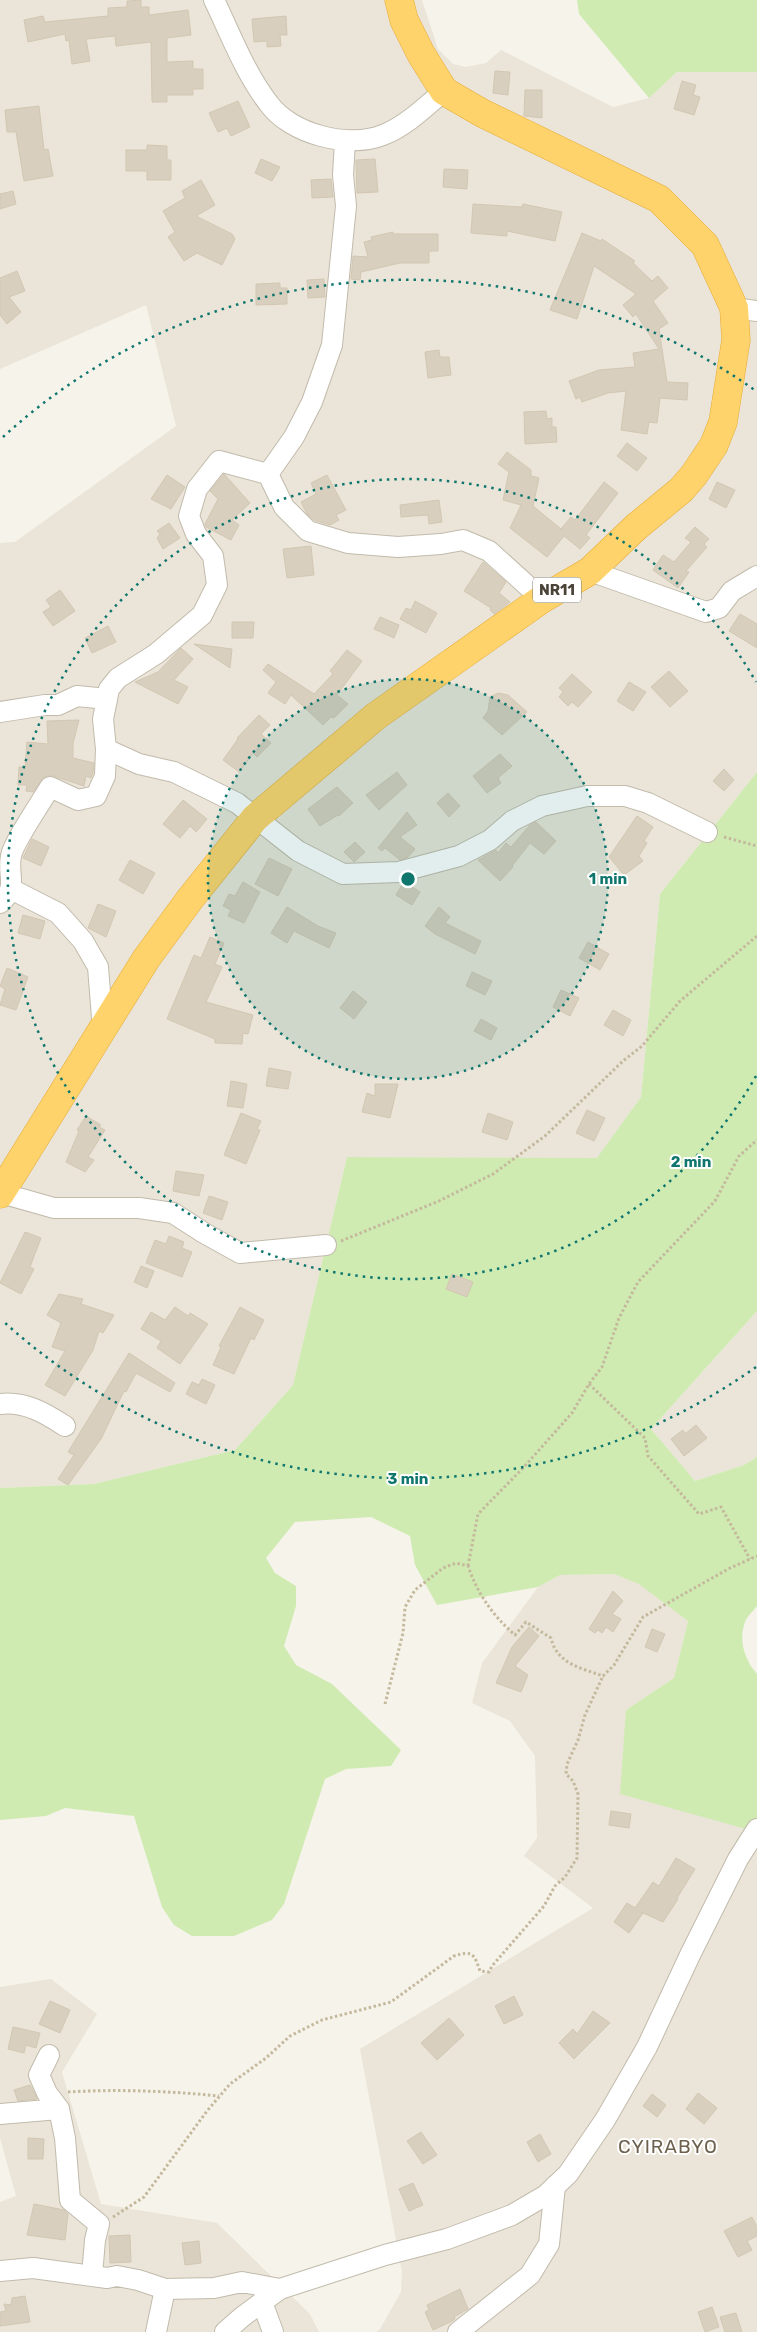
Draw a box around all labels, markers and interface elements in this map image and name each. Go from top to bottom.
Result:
road number: NR11 [533,578,581,602]
centre of rings [399,870,417,888]
text: 1 min [589,870,627,888]
text: 2 min [671,1153,711,1171]
text: 3 min [388,1470,428,1488]
district label: CYIRABYO [618,2135,718,2158]

